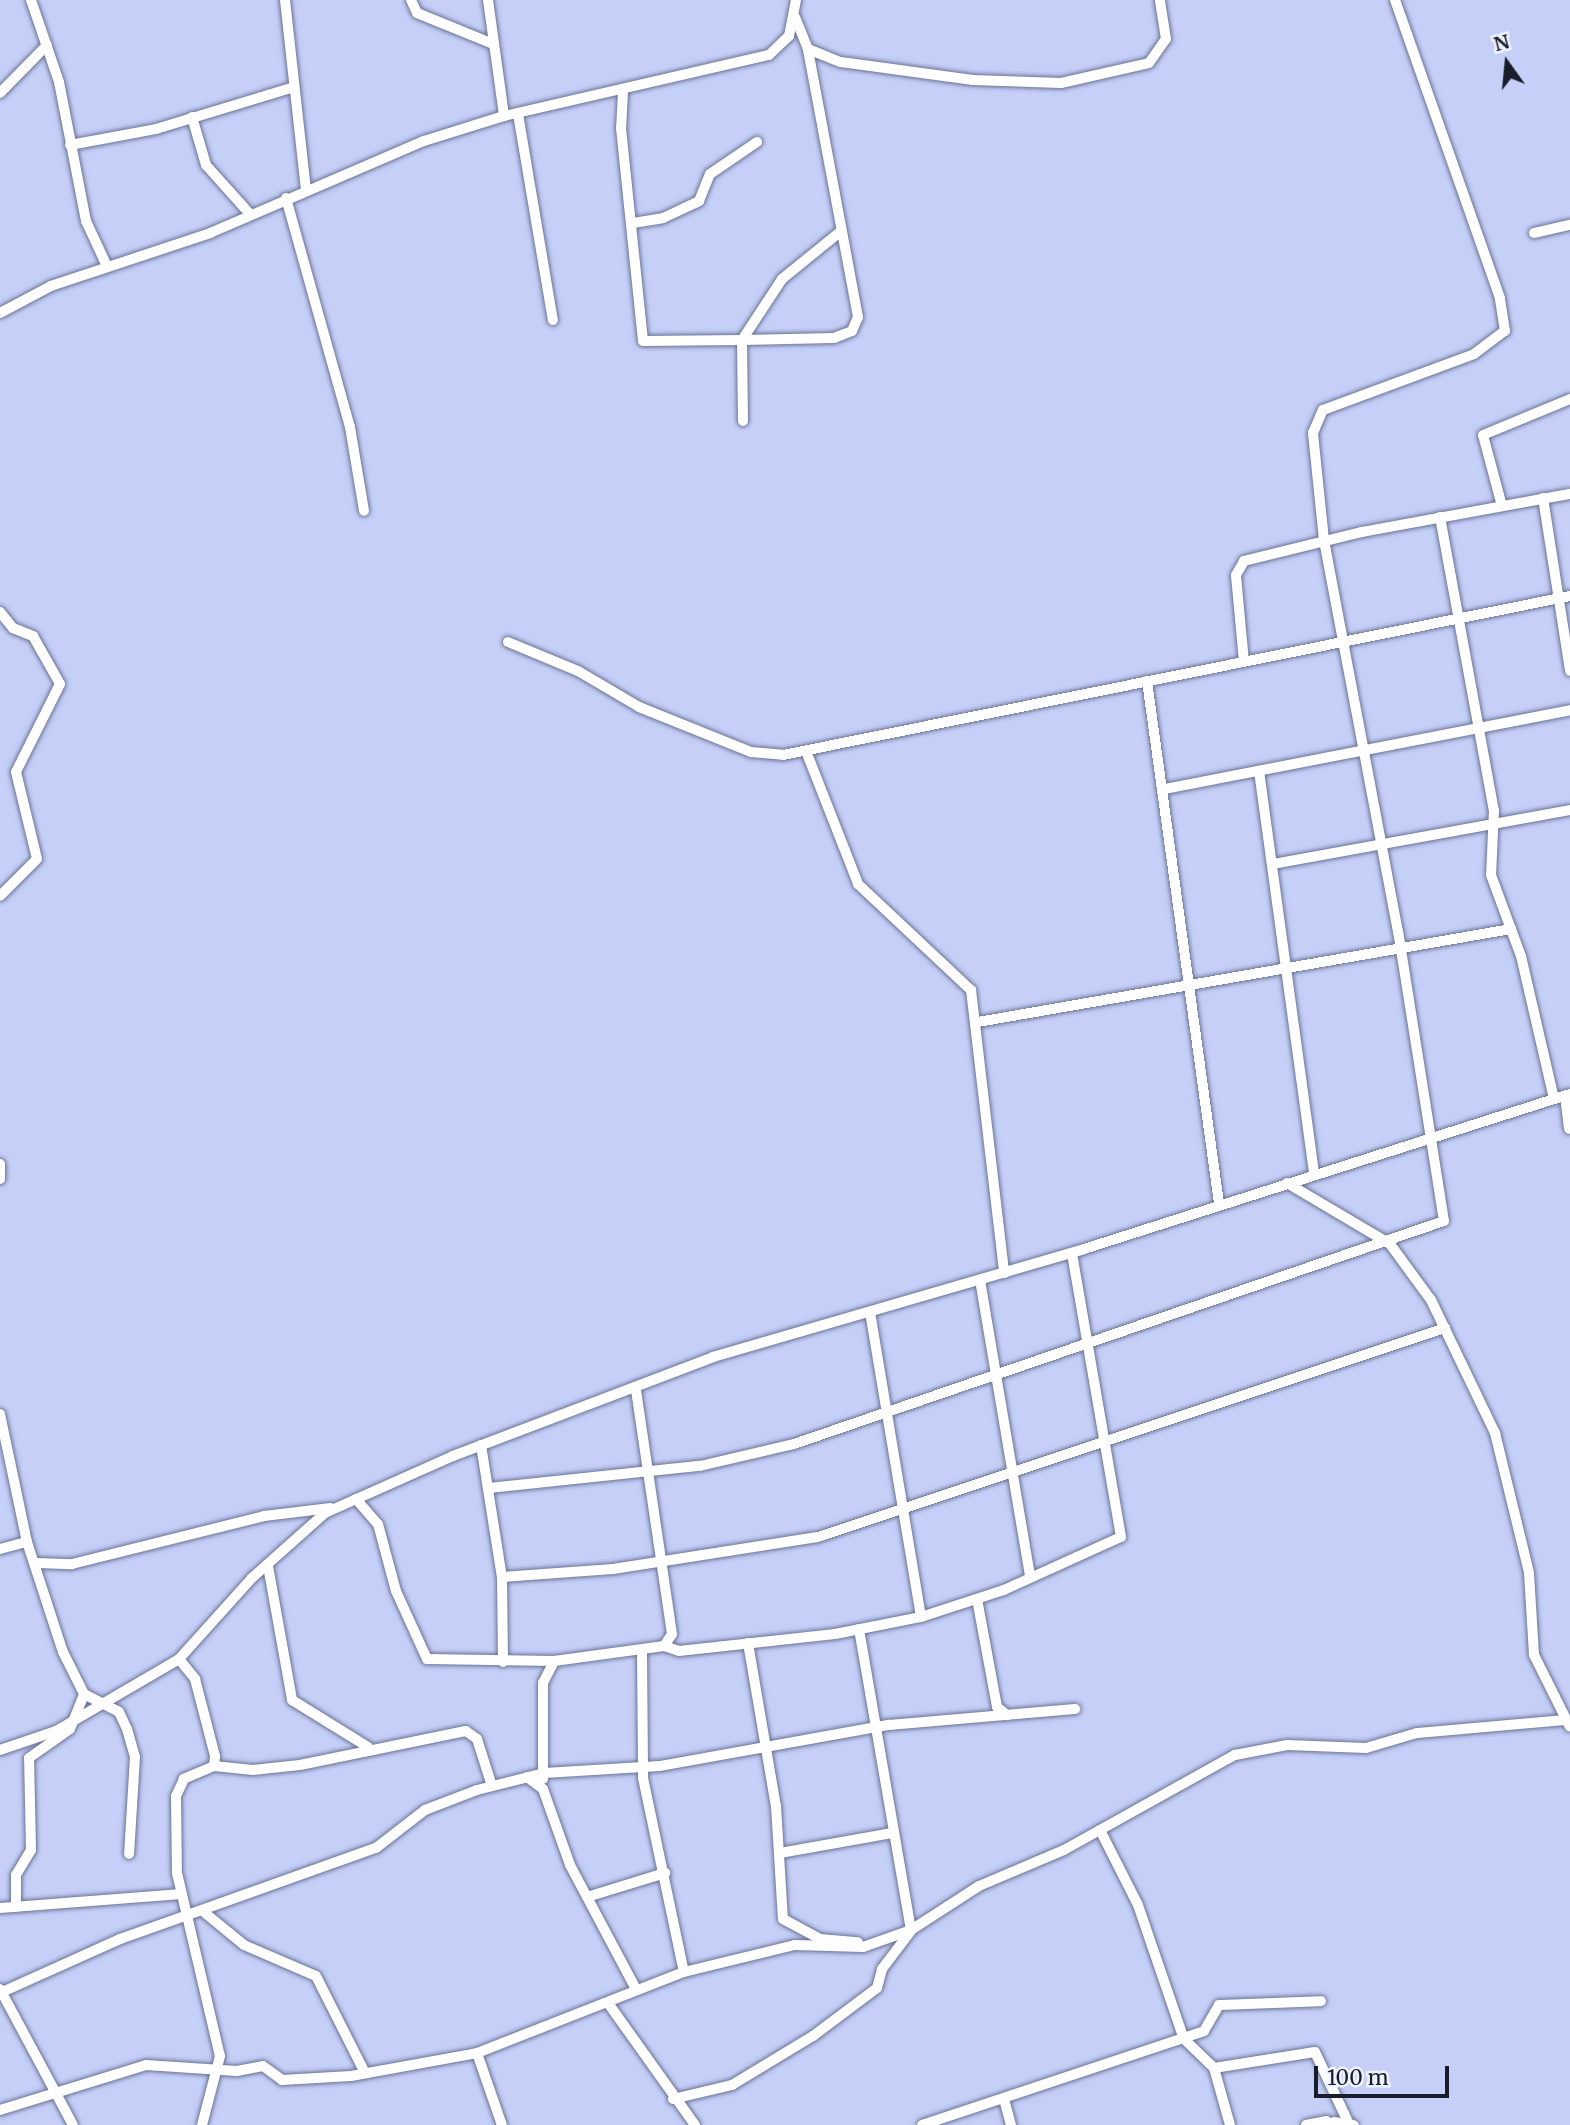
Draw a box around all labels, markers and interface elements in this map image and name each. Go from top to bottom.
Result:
north arrow [1472,28,1542,98]
text: N [1491,29,1512,56]
scale bar [1318,2052,1453,2096]
text: 100 m [1327,2064,1389,2091]

